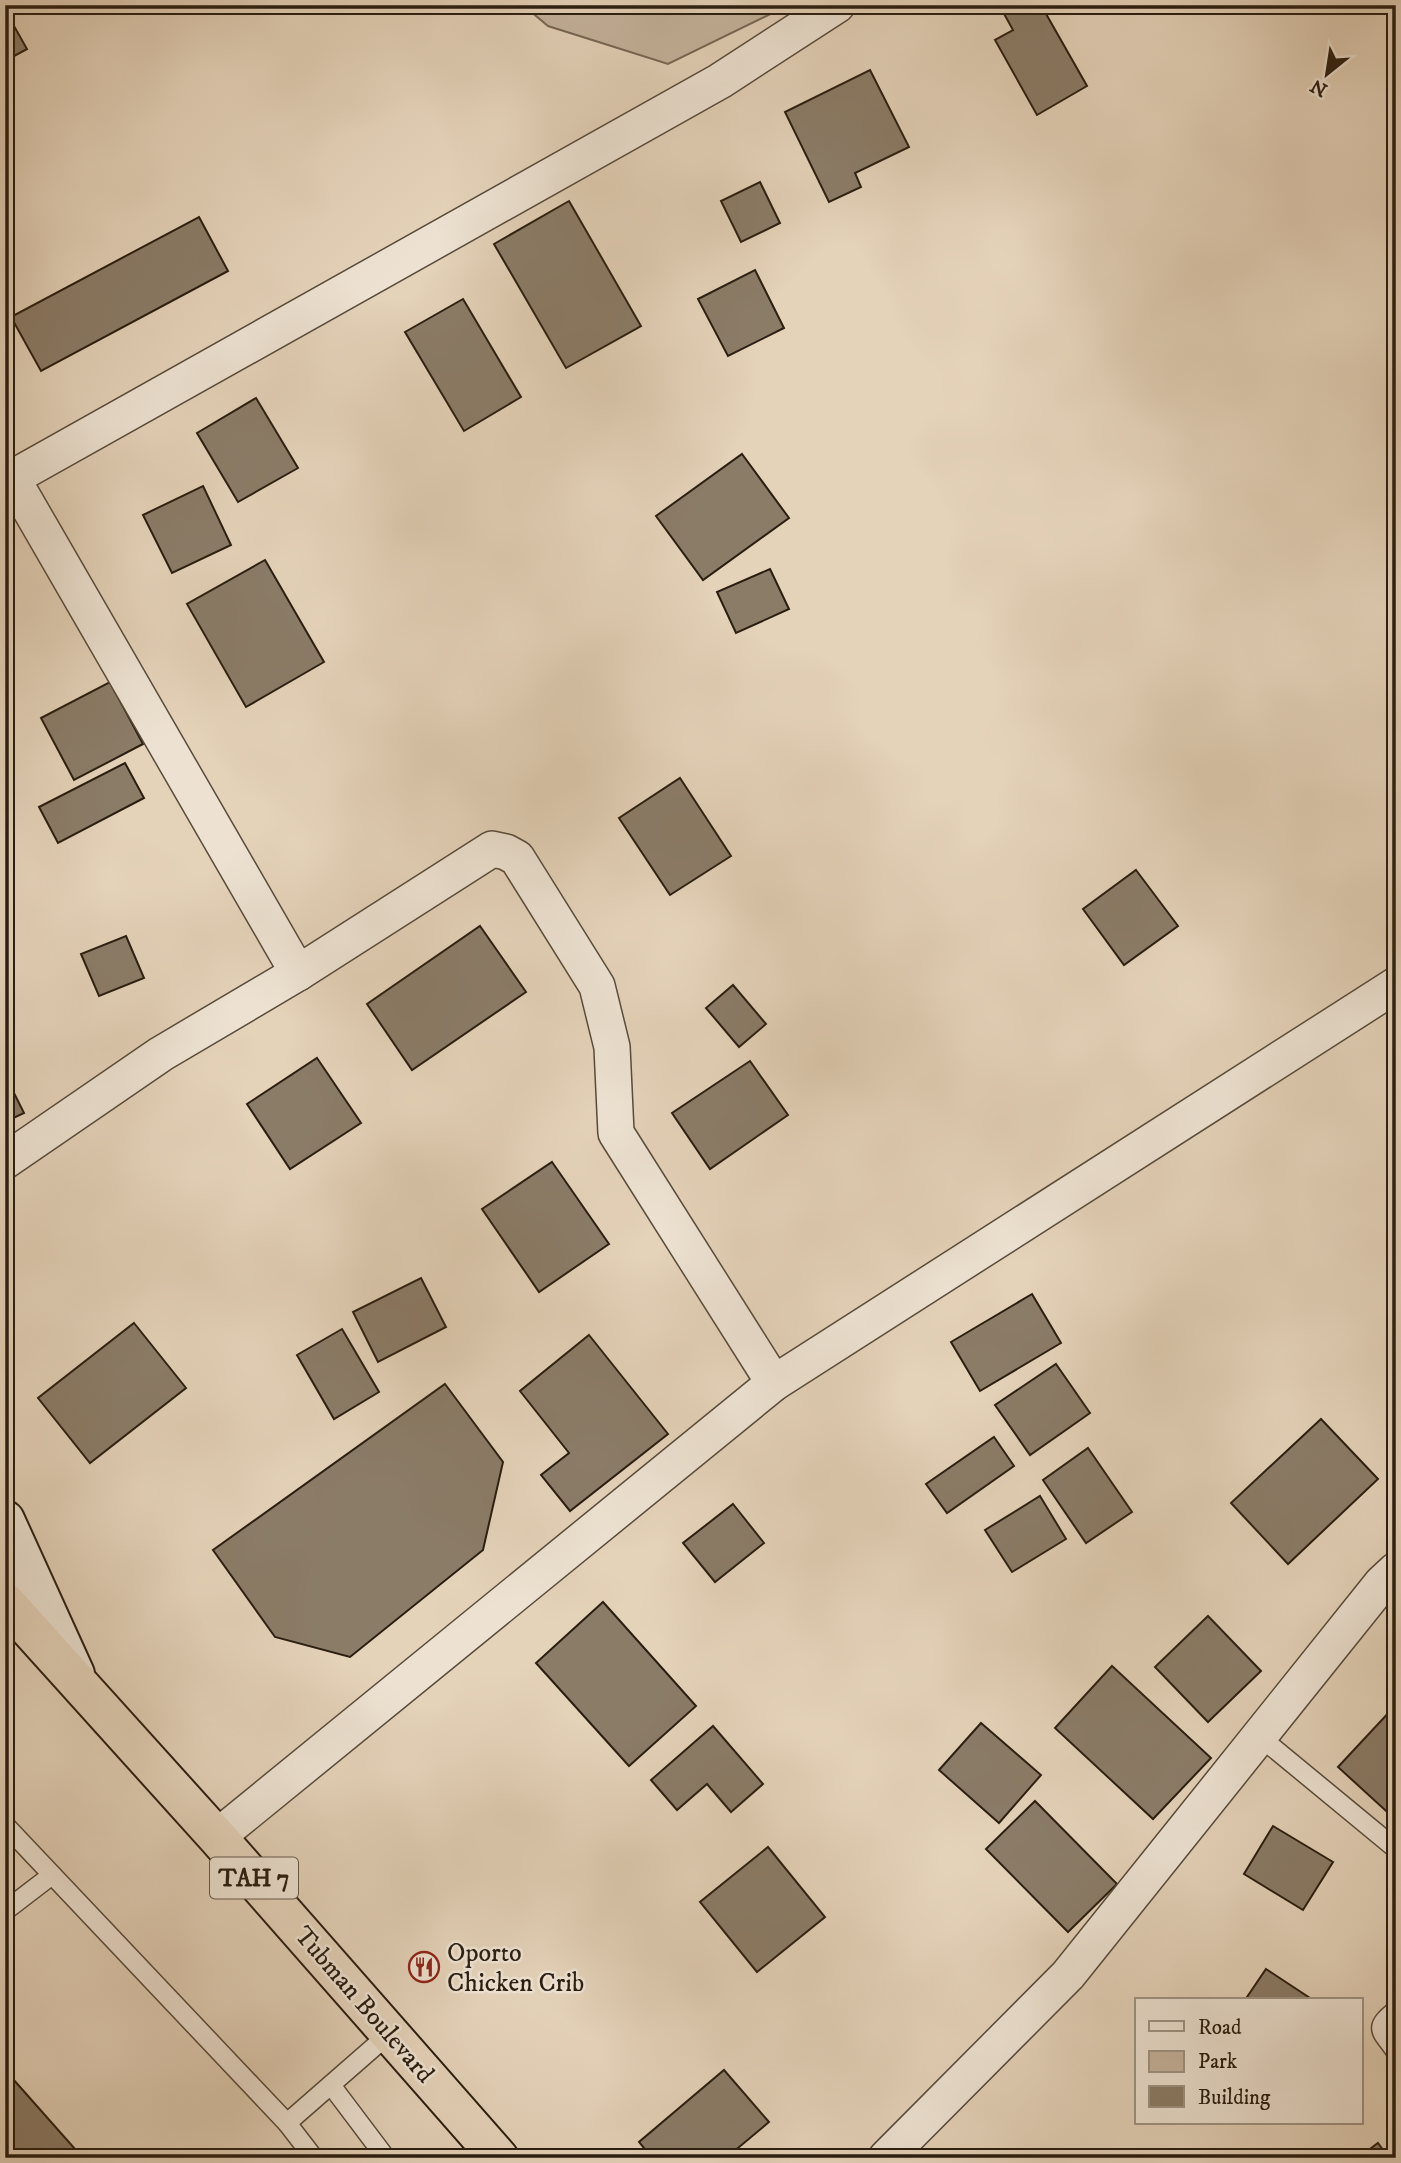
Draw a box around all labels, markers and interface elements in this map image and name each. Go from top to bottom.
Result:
north arrow [1292,38,1362,108]
text: N [1306,73,1332,101]
road number: TAH 7 [210,1857,298,1898]
street label: Tubman Boulevard [287,1920,441,2090]
place label: Oporto Chicken Crib [447,1937,584,2000]
restaurant icon: Oporto Chicken Crib [407,1950,441,1984]
legend [1135,1998,1362,2124]
text: Road [1198,2015,1242,2041]
text: Park [1198,2049,1238,2075]
text: Building [1198,2085,1271,2111]

